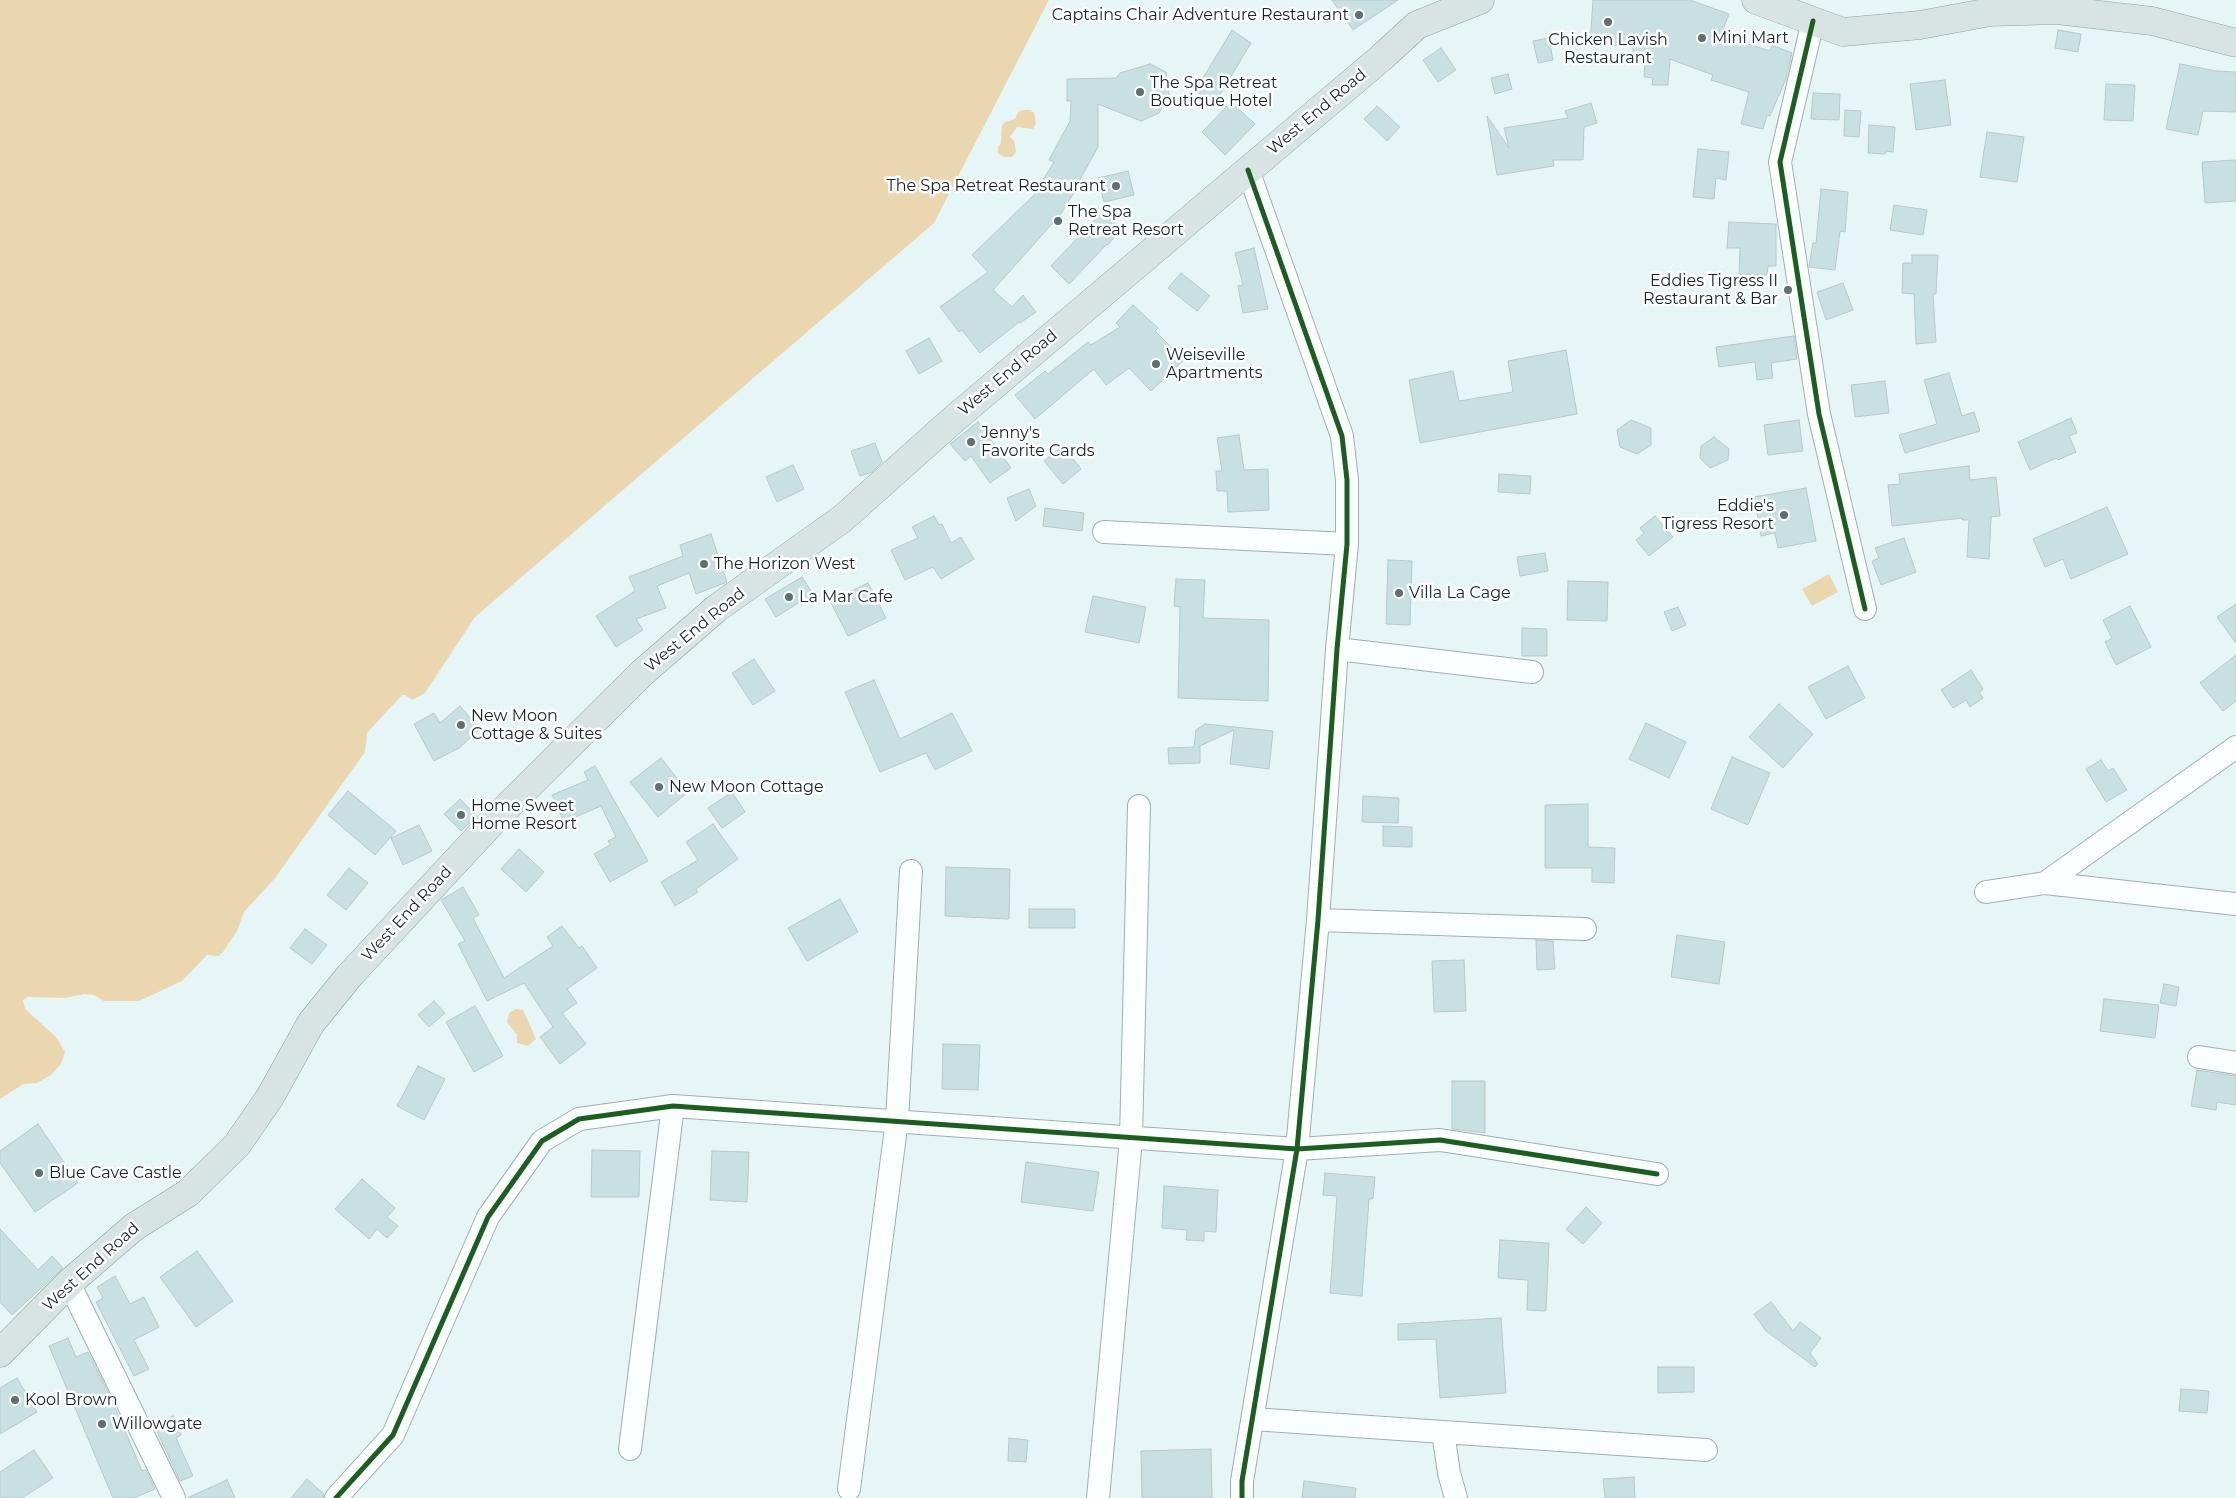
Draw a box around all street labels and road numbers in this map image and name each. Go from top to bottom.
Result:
street label: West End Road [1264,65,1370,159]
street label: West End Road [955,326,1061,420]
street label: West End Road [641,584,749,676]
street label: West End Road [358,862,456,966]
street label: West End Road [39,1219,143,1315]

